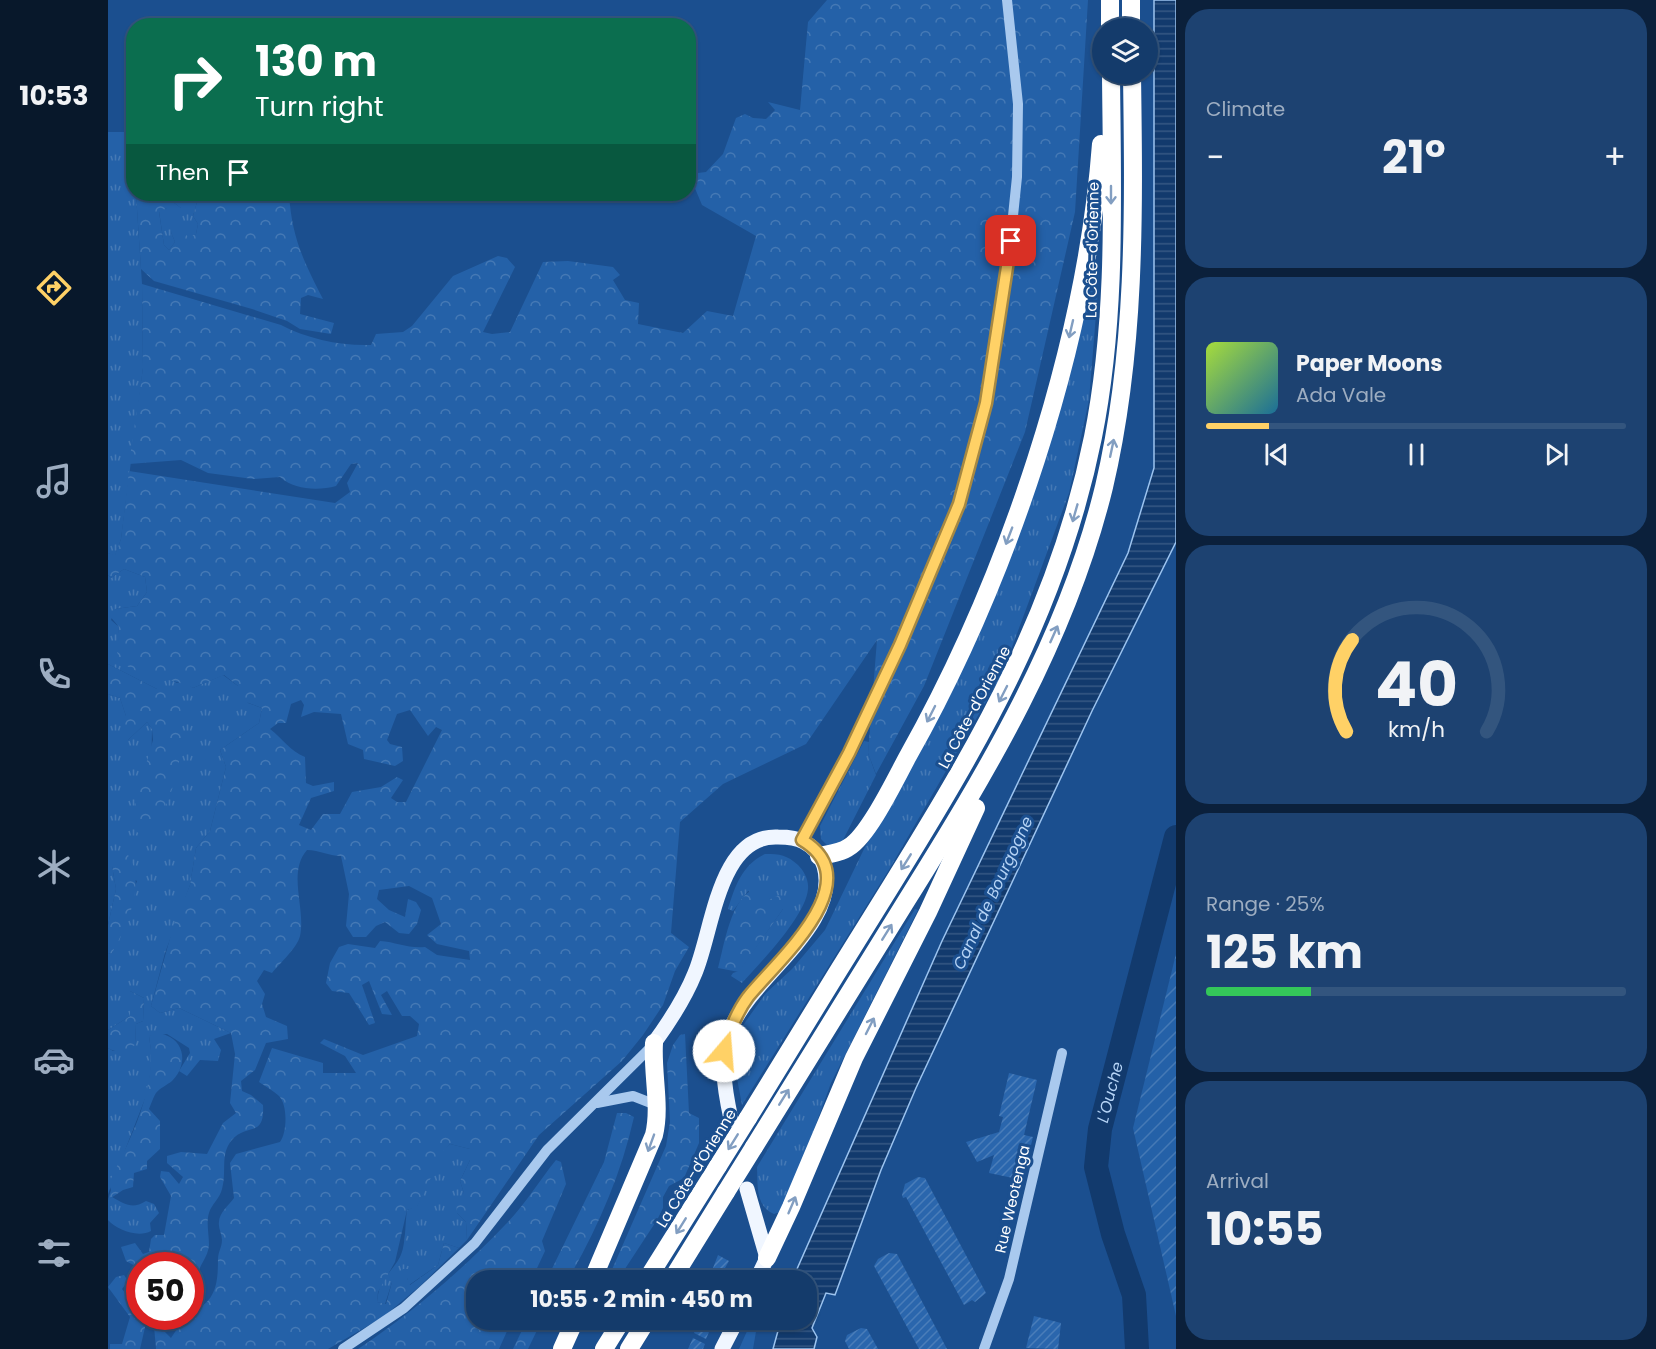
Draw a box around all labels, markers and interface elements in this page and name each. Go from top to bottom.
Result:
map controls [1092,18,1158,84]
button: layers [1092,18,1158,84]
text: 130 m [255,32,377,91]
icon: right [156,42,234,120]
text: 10:53 [19,77,89,114]
text: Turn right [255,88,384,125]
text: Climate [1206,95,1285,123]
text: 21° [1382,126,1446,189]
text: − [1206,134,1224,181]
text: + [1603,134,1626,181]
icon: arrive [222,156,255,189]
text: Then [156,157,210,188]
street label: La Côte-d'Orienne [1080,182,1104,318]
one-way arrow [1106,184,1117,204]
pin [985,215,1036,266]
icon: arrive [994,224,1027,257]
icon: directions [33,267,75,309]
one-way arrow [1064,319,1076,338]
text: Paper Moons [1296,348,1443,379]
text: Ada Vale [1296,381,1386,409]
icon: previous [1260,438,1293,471]
icon: pause [1400,438,1433,471]
icon: next [1540,438,1573,471]
one-way arrow [1107,439,1118,458]
icon: music [33,460,75,502]
one-way arrow [1068,503,1080,522]
one-way arrow [1003,526,1014,544]
one-way arrow [1049,625,1060,643]
text: 40 [1375,640,1457,728]
street label: La Côte-d'Orienne [933,642,1015,772]
icon: phone [33,653,75,695]
one-way arrow [997,684,1008,702]
one-way arrow [925,705,937,722]
text: km/h [1387,714,1445,745]
water label: Canal de Bourgogne [947,813,1039,973]
icon: climate [33,846,75,888]
one-way arrow [899,853,911,870]
text: Range · 25% [1206,890,1325,918]
text: 125 km [1206,921,1363,984]
one-way arrow [882,924,894,941]
one-way arrow [865,1018,876,1036]
position arrow [692,1019,756,1083]
icon: car [33,1039,75,1081]
water label: L'Ouche [1091,1059,1129,1125]
one-way arrow [778,1089,791,1106]
street label: La Côte-d'Orienne [651,1105,741,1231]
one-way arrow [645,1133,656,1152]
one-way arrow [726,1133,738,1150]
street label: Rue Weotenga [989,1143,1035,1255]
text: Arrival [1206,1167,1269,1195]
one-way arrow [787,1196,798,1215]
text: 10:55 [1206,1198,1324,1261]
one-way arrow [674,1217,686,1234]
icon: filters [33,1232,75,1274]
speed limit sign: 50 [126,1252,204,1330]
text: 10:55 · 2 min · 450 m [530,1284,753,1315]

